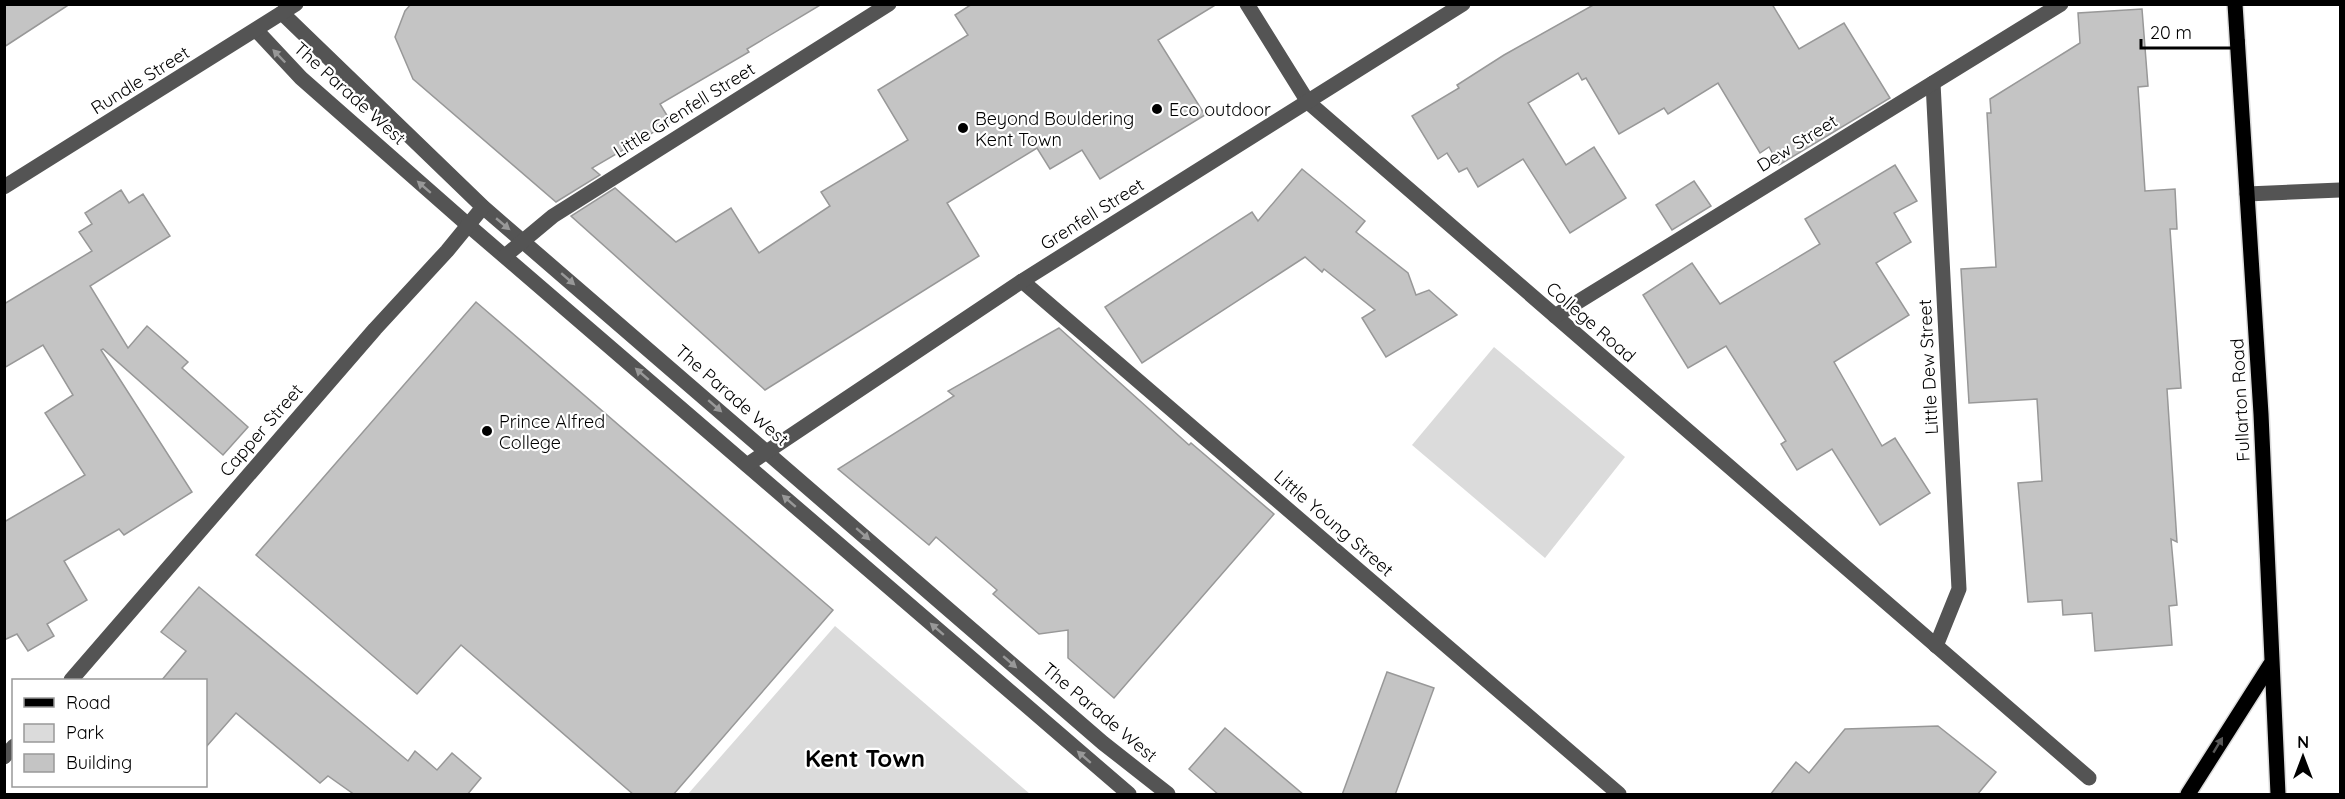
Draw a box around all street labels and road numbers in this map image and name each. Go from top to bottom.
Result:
street label: The Parade West [289,37,411,149]
street label: Rundle Street [87,41,193,119]
street label: Little Grenfell Street [609,57,759,163]
street label: Dew Street [1752,109,1842,177]
street label: Grenfell Street [1036,173,1148,255]
street label: College Road [1541,277,1641,367]
street label: Little Dew Street [1913,299,1943,435]
street label: Fullarton Road [2225,338,2255,462]
street label: The Parade West [670,339,794,451]
street label: Capper Street [214,379,308,481]
street label: Little Young Street [1270,465,1398,581]
street label: The Parade West [1038,657,1162,767]

